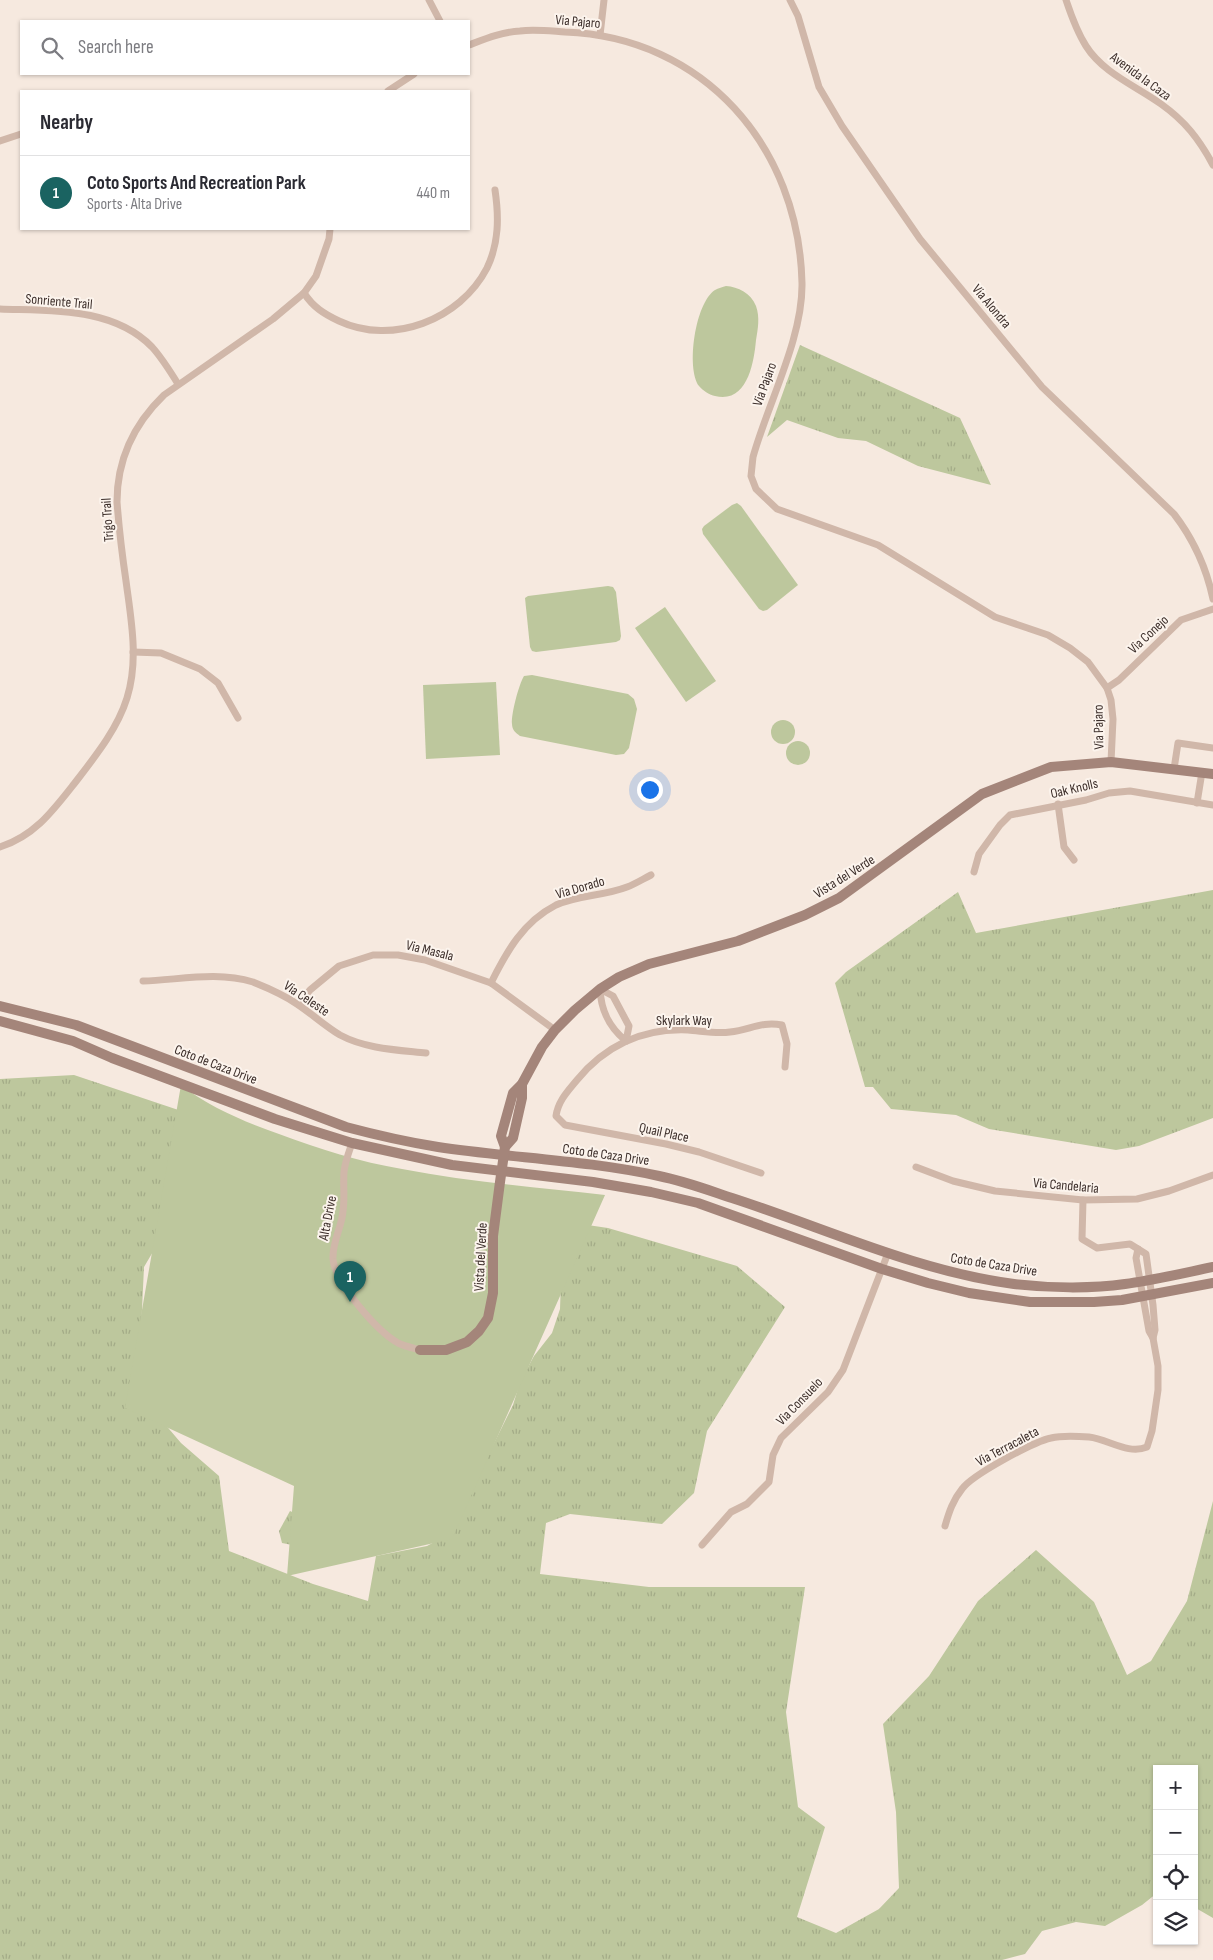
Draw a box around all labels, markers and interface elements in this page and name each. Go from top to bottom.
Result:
street label: Via Pajaro [555,11,601,32]
search box [20,20,470,75]
icon: search [38,34,66,62]
text: Search here [78,36,154,59]
street label: Avenida la Caza [1106,48,1175,104]
text: Nearby [40,110,93,135]
text: Coto Sports And Recreation Park [87,172,306,195]
text: 1 [53,184,59,203]
text: 440 m [417,184,450,203]
text: Sports · Alta Drive [87,195,182,214]
street label: Via Alondra [968,281,1015,332]
street label: Sonriente Trail [25,290,93,313]
street label: Via Pajaro [749,360,780,408]
street label: Trigo Trail [97,497,118,542]
street label: Via Conejo [1125,611,1172,657]
street label: Via Pajaro [1090,704,1107,750]
street label: Oak Knolls [1049,775,1099,802]
your location [637,777,663,803]
street label: Vista del Verde [811,851,878,902]
street label: Via Dorado [554,872,607,903]
street label: Via Masala [404,936,456,965]
street label: Via Celeste [280,977,333,1020]
street label: Skylark Way [656,1012,712,1029]
street label: Coto de Caza Drive [172,1041,260,1088]
street label: Quail Place [637,1119,690,1146]
street label: Coto de Caza Drive [561,1140,650,1169]
street label: Via Candelaria [1032,1174,1100,1197]
street label: Alta Drive [315,1194,340,1243]
street label: Vista del Verde [470,1222,491,1292]
street label: Coto de Caza Drive [949,1249,1038,1280]
pin: 1 [334,1261,366,1302]
street label: Via Consuelo [772,1374,826,1429]
street label: Via Terracaleta [973,1423,1042,1470]
map controls [1153,1765,1198,1945]
button: + [1153,1765,1198,1810]
button: − [1153,1810,1198,1855]
button: locate [1153,1855,1198,1900]
button: layers [1153,1900,1198,1945]

